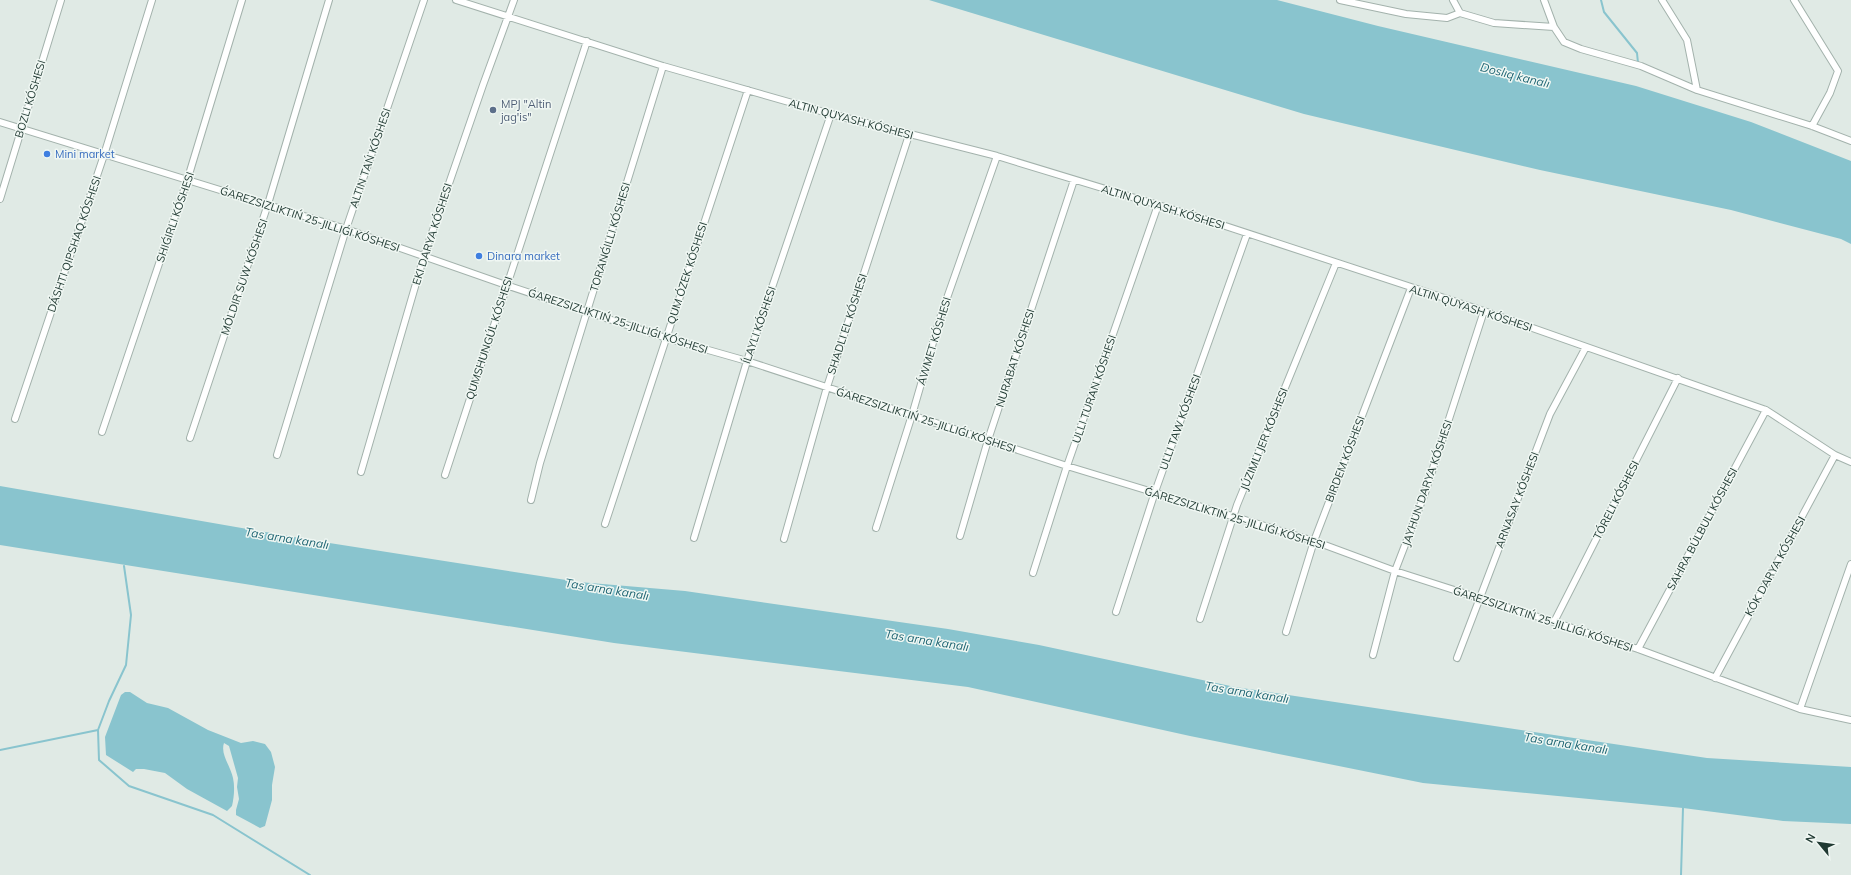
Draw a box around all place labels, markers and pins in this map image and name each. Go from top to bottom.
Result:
place label: MPJ "Altin jag'is" [500,97,551,124]
marker: MPJ "Altin jag'is" [488,105,498,115]
place label: Mini market [55,147,115,161]
marker: Mini market [42,149,52,159]
place label: Dinara market [487,249,560,263]
marker: Dinara market [474,251,484,261]

